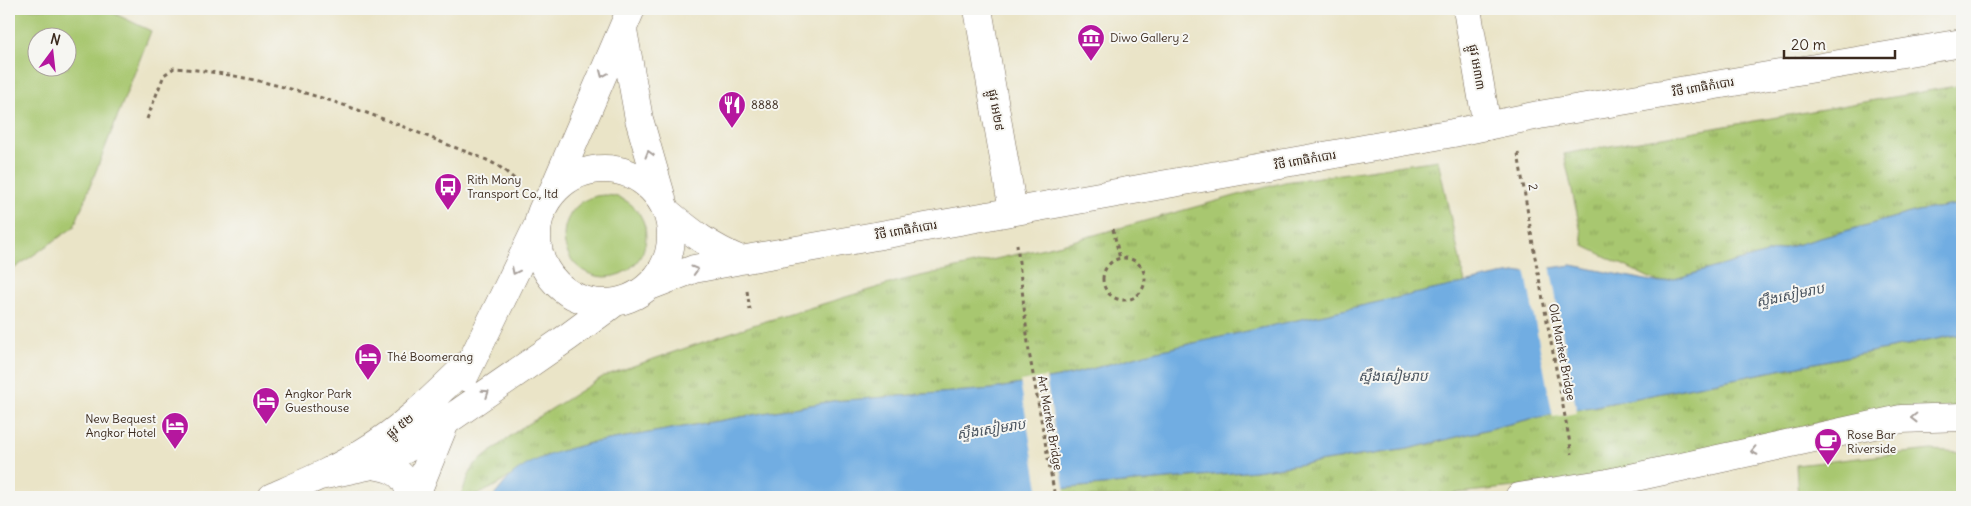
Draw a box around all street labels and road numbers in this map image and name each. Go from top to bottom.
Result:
street label: ផ្លូវ អេ៣៣ [1463,43,1489,92]
street label: វិថី ពោធិកំបោរ [1671,74,1735,99]
street label: ផ្លូវ អេ២៩ [982,88,1008,133]
street label: វិថី ពោធិកំបោរ [1273,147,1337,172]
street label: 2 [1526,182,1541,192]
street label: វិថី ពោធិកំបោរ [874,217,938,242]
street label: Old Market Bridge [1546,302,1579,402]
street label: Art Market Bridge [1035,374,1066,471]
street label: ផ្លូវ ៥២ [383,410,419,444]

